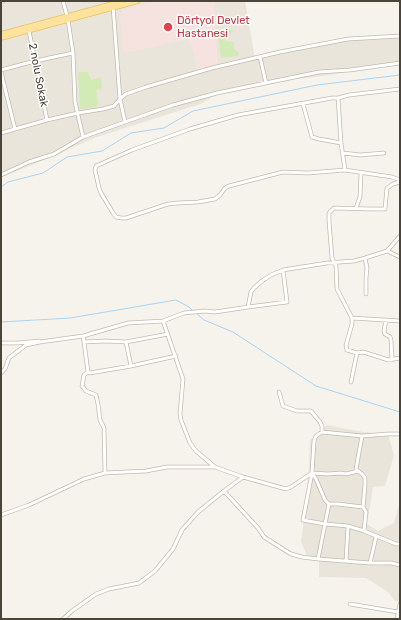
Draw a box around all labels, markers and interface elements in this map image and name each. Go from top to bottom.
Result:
place label: Dörtyol Devlet Hastanesi [177,14,250,40]
marker: Dörtyol Devlet Hastanesi [162,21,174,33]
street label: 2 nolu Sokak [25,42,51,108]

